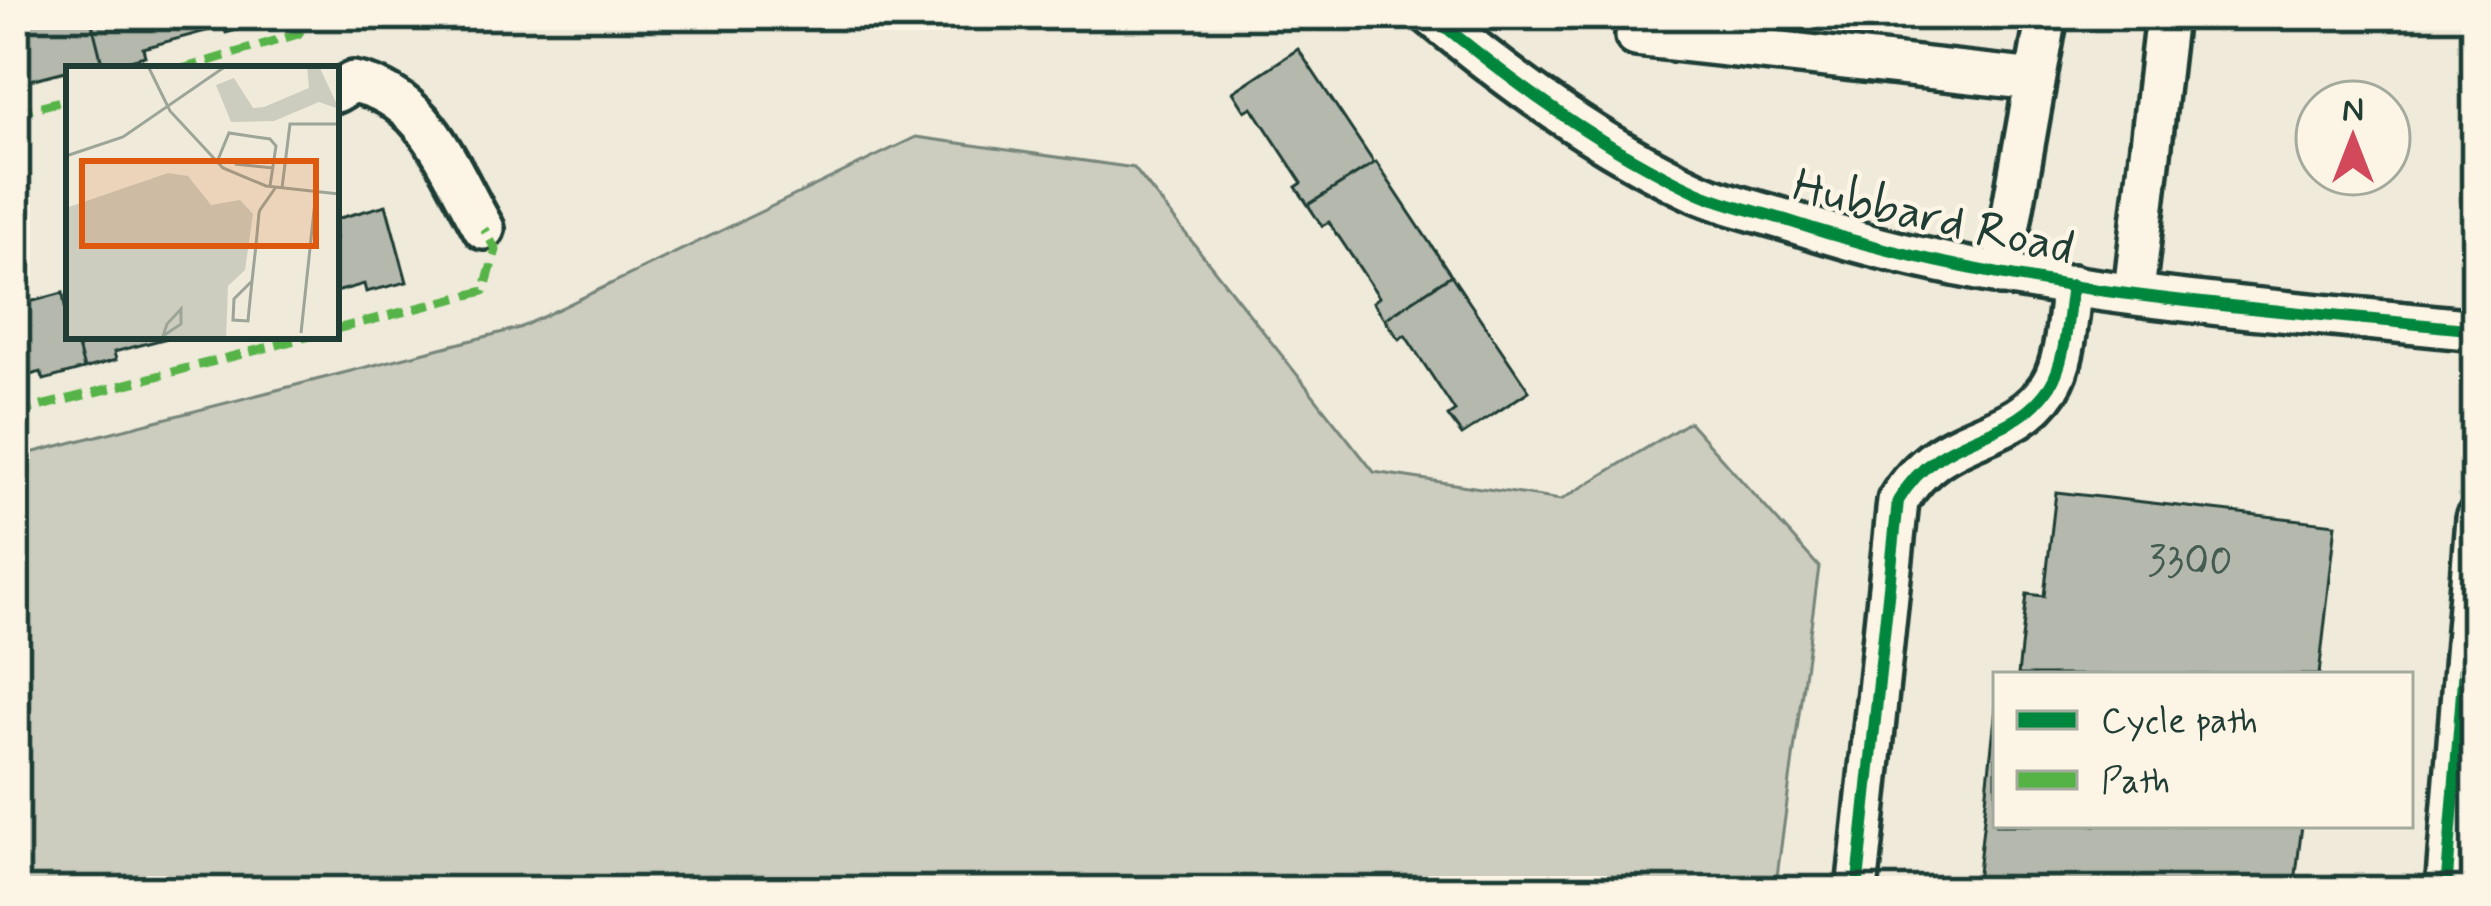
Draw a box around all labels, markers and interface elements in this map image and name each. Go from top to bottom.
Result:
inset map [66,66,339,339]
north arrow [2293,78,2413,198]
text: N [2342,89,2364,133]
street label: Hubbard Road [1786,155,2080,281]
house number: 3300 [2147,535,2233,590]
legend [1993,672,2413,828]
text: Cycle path [2101,699,2258,746]
text: Path [2101,759,2170,806]

